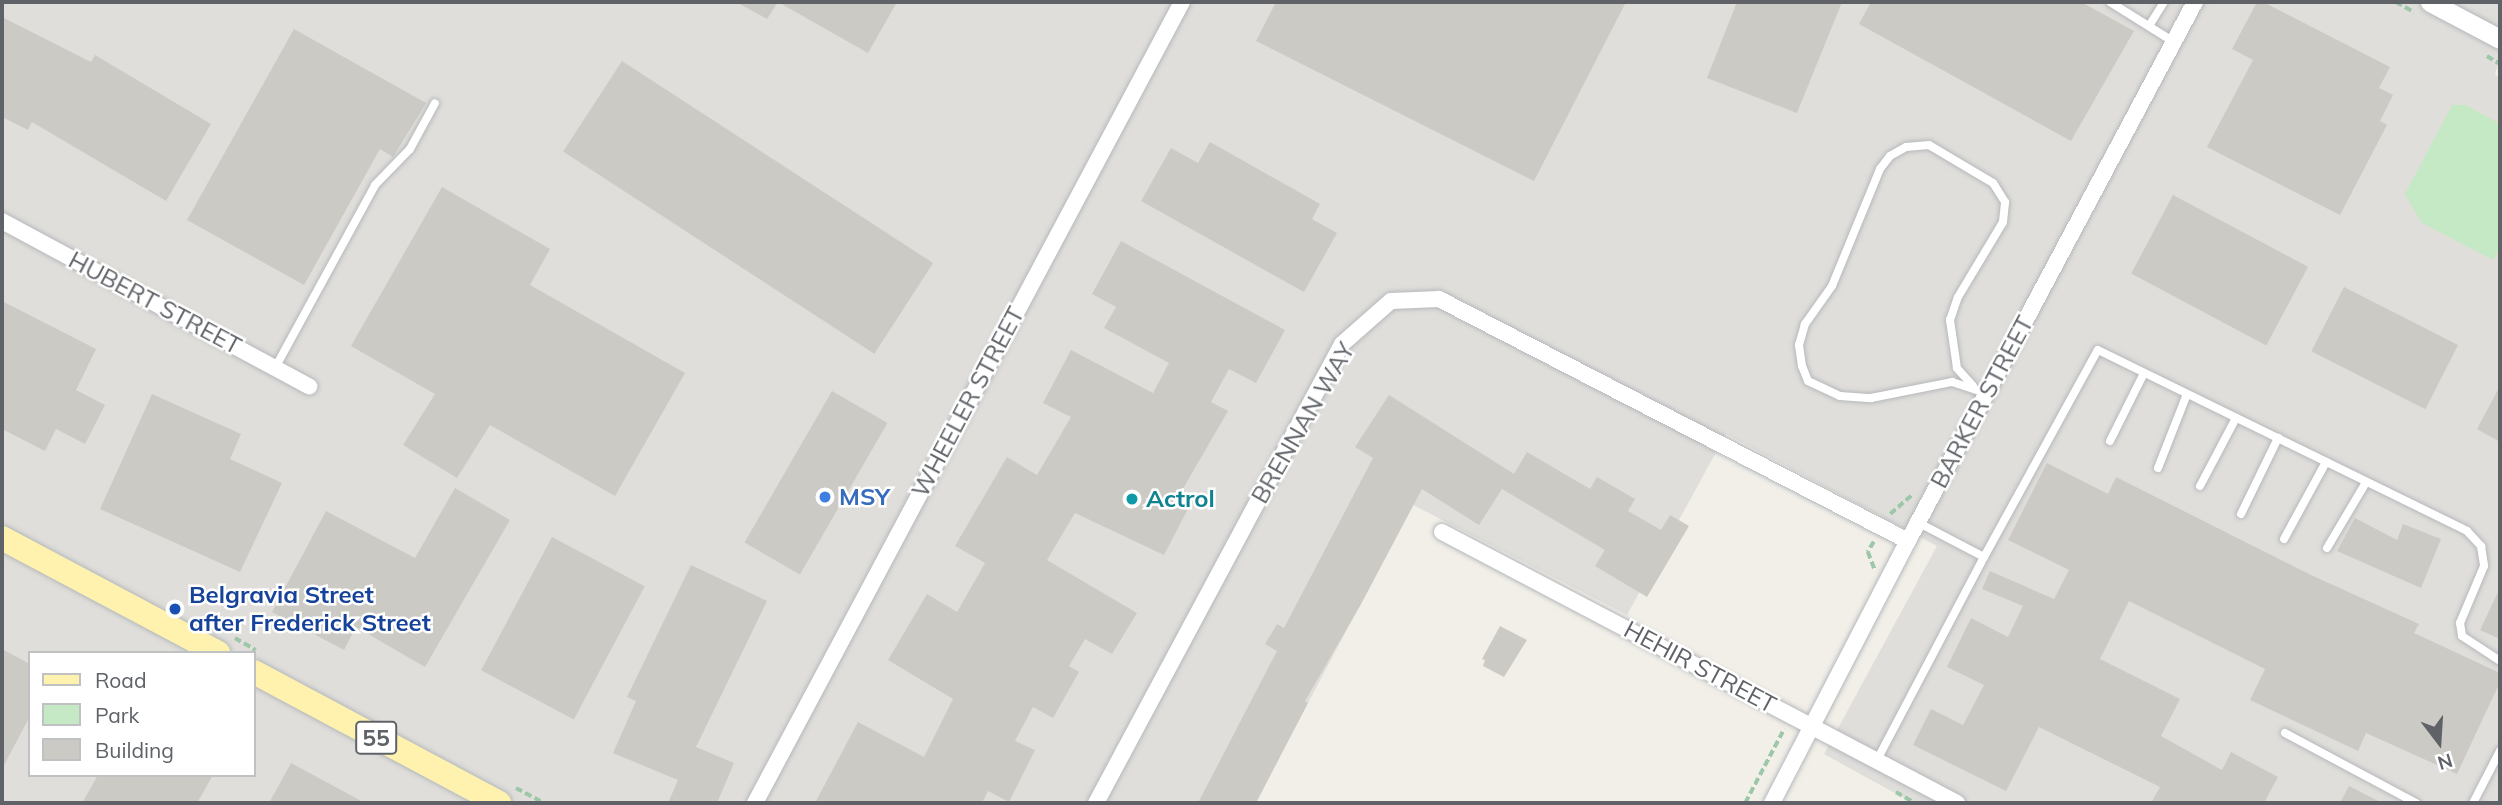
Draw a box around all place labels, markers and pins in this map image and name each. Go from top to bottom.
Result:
place label: MSY [839,483,890,511]
place label: Actrol [1146,485,1215,513]
marker: MSY [817,489,833,505]
marker: Actrol [1124,491,1140,507]
place label: Belgravia Street after Frederick Street [189,581,431,637]
marker: Belgravia Street after Frederick Street [167,601,183,617]

